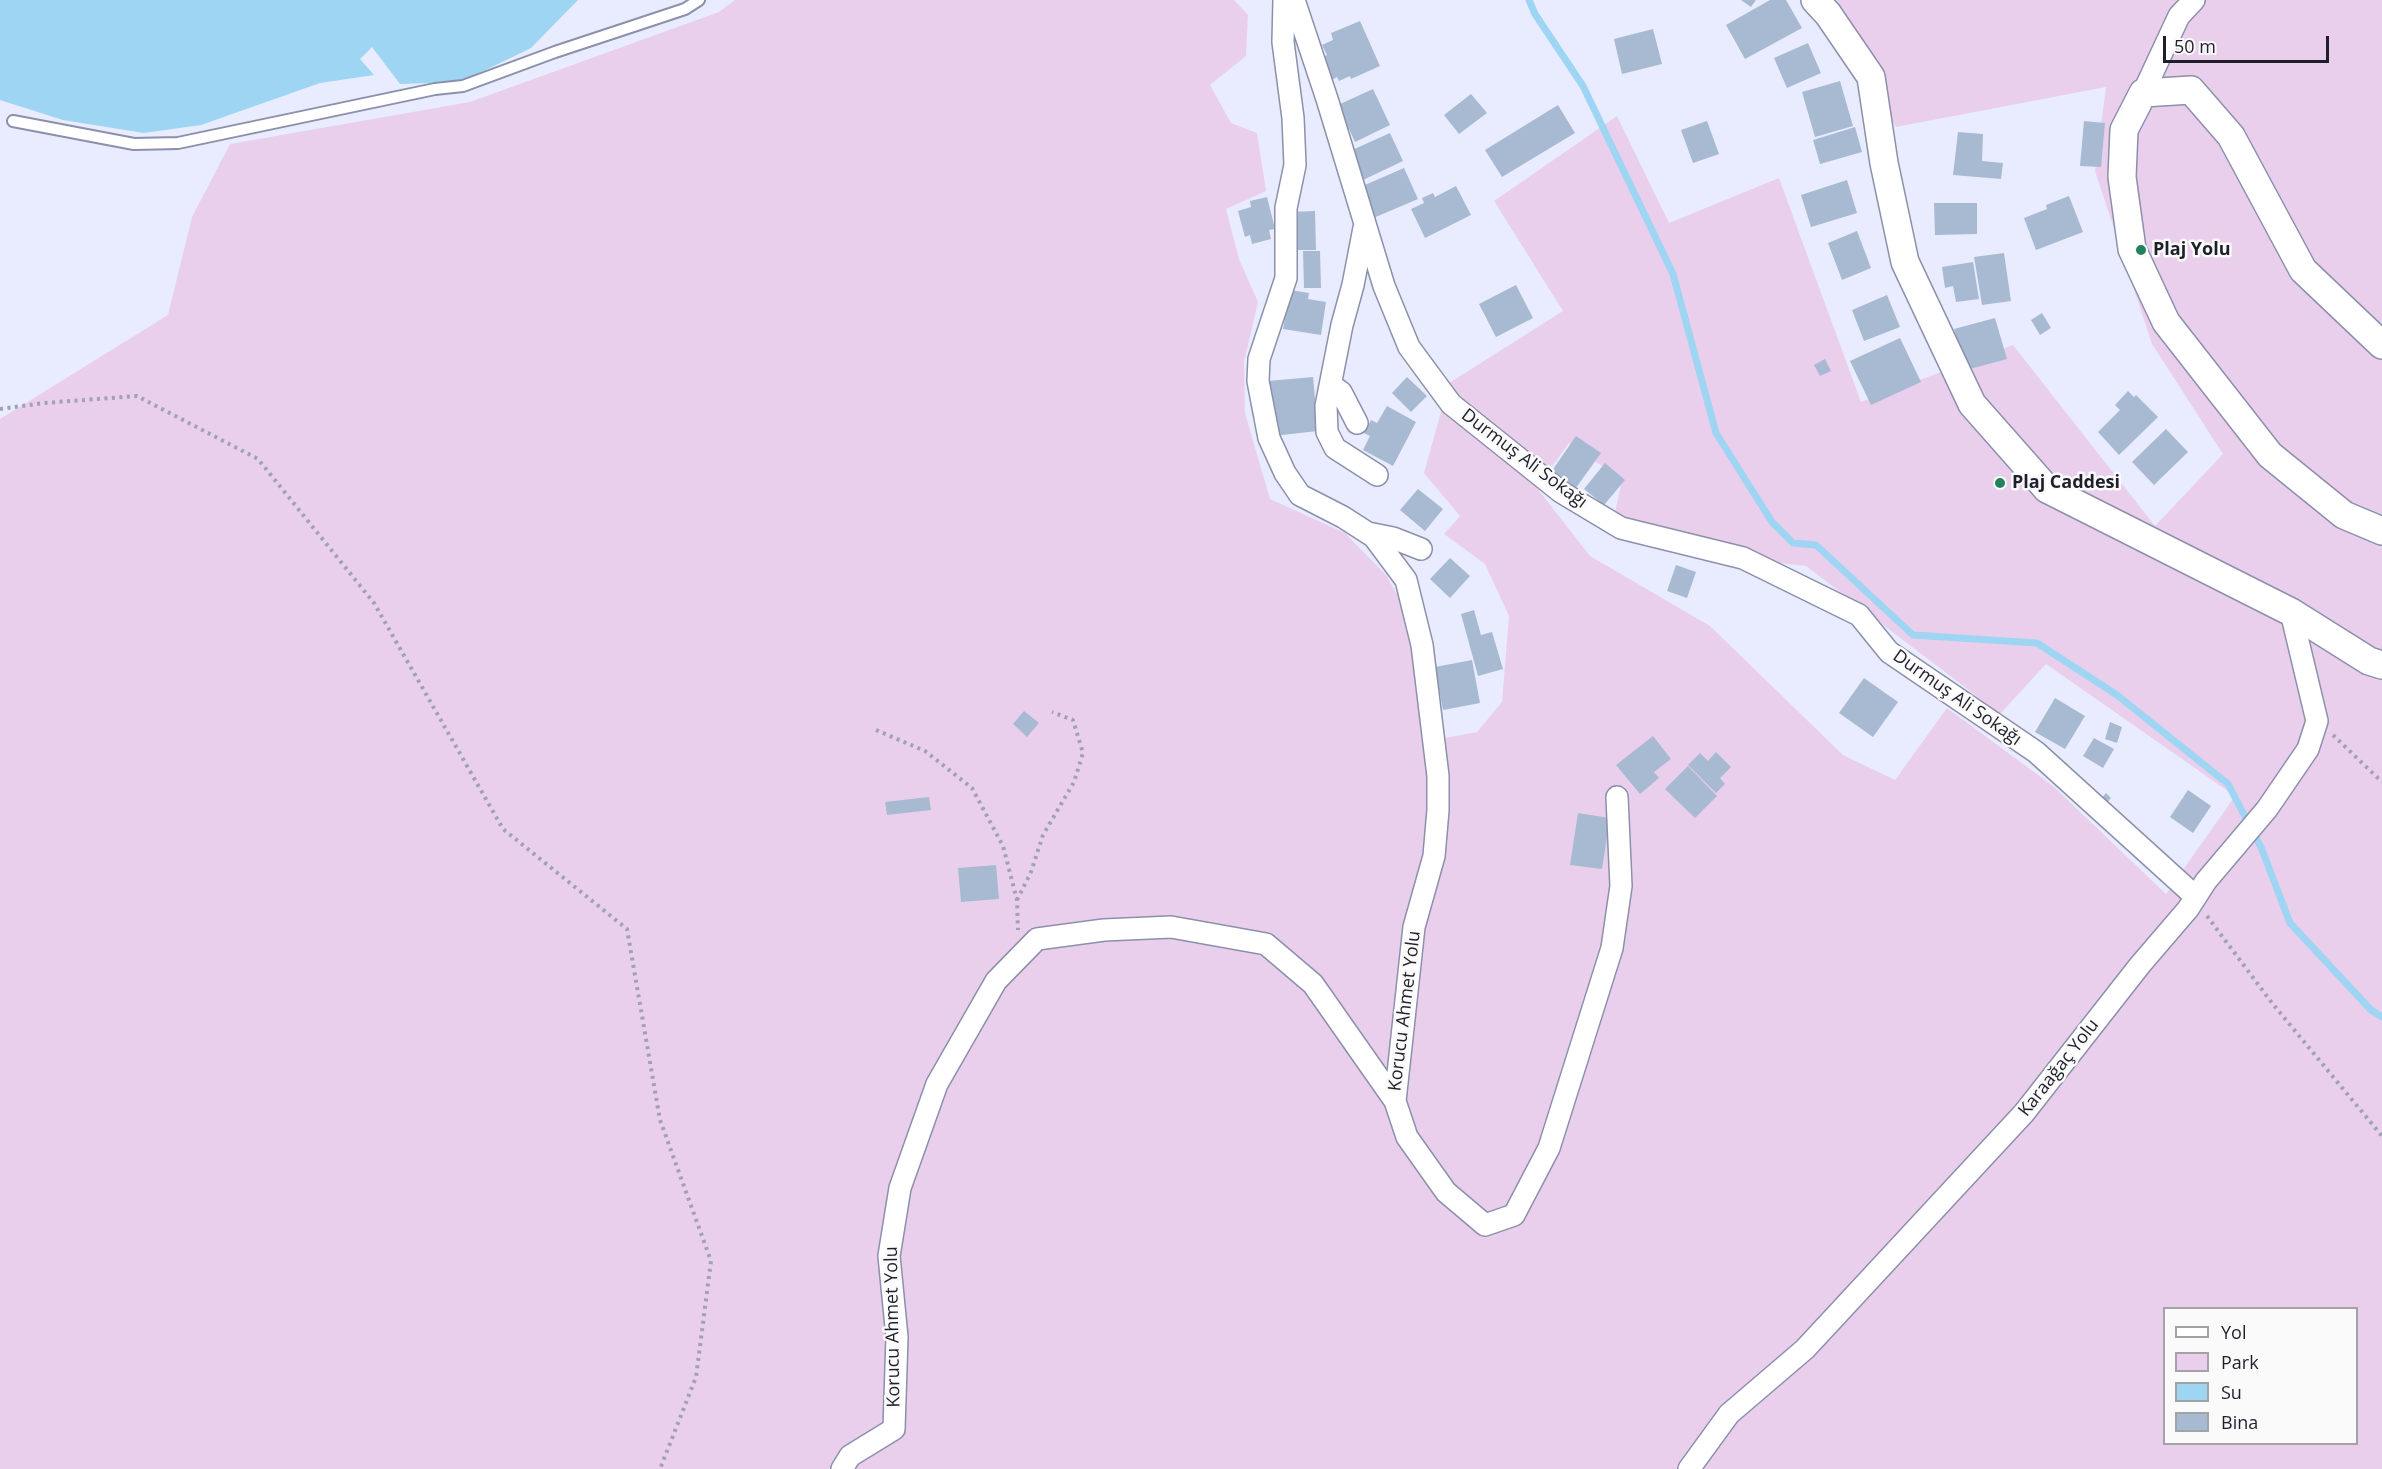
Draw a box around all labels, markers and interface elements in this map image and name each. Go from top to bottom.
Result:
scale bar [2166,24,2332,62]
text: 50 m [2174,34,2216,58]
place label: Plaj Yolu [2153,239,2231,261]
marker: Plaj Yolu [2134,243,2148,257]
street label: Durmuş Ali Sokağı [1457,405,1591,513]
place label: Plaj Caddesi [2012,472,2120,494]
marker: Plaj Caddesi [1993,476,2007,490]
street label: Durmuş Ali Sokağı [1889,646,2025,750]
street label: Korucu Ahmet Yolu [1384,930,1426,1092]
street label: Karaağaç Yolu [2014,1015,2104,1121]
street label: Korucu Ahmet Yolu [881,1246,905,1408]
legend [2163,1307,2358,1445]
text: Yol [2221,1320,2246,1344]
text: Park [2221,1350,2259,1374]
text: Su [2221,1380,2242,1404]
text: Bina [2221,1410,2258,1434]

